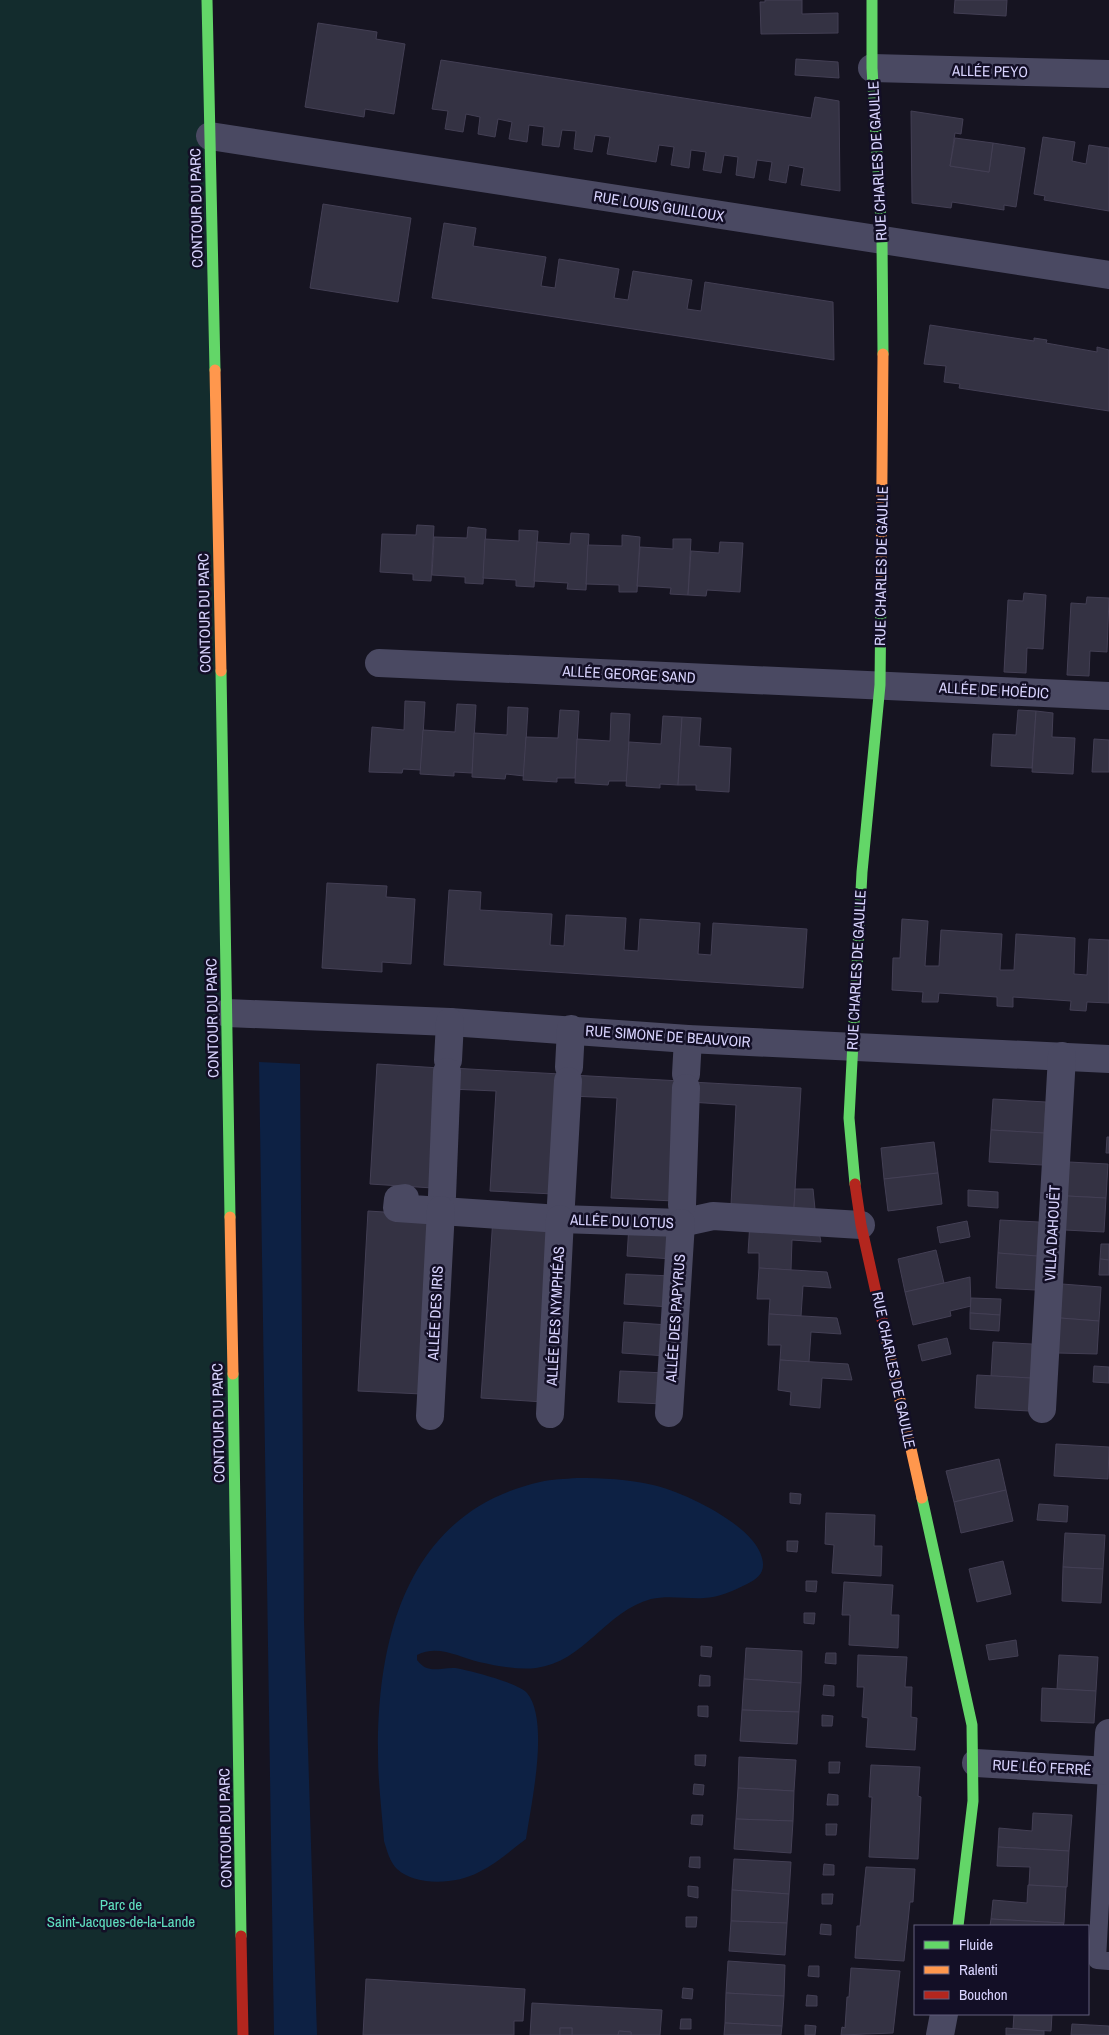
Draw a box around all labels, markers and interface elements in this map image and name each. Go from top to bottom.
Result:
street label: ALLÉE PEYO [951,60,1028,82]
street label: RUE CHARLES DE GAULLE [862,81,892,241]
street label: CONTOUR DU PARC [184,148,208,268]
street label: RUE LOUIS GUILLOUX [592,185,727,227]
street label: RUE CHARLES DE GAULLE [869,486,893,646]
street label: CONTOUR DU PARC [192,553,216,673]
street label: ALLÉE GEORGE SAND [561,660,696,688]
street label: ALLÉE DE HOËDIC [937,677,1050,703]
street label: RUE CHARLES DE GAULLE [841,890,871,1050]
street label: CONTOUR DU PARC [200,958,224,1078]
street label: RUE SIMONE DE BEAUVOIR [585,1020,751,1052]
street label: VILLA DAHOUËT [1039,1184,1065,1282]
street label: ALLÉE DU LOTUS [569,1209,674,1233]
street label: ALLÉE DES NYMPHÉAS [541,1246,569,1387]
street label: ALLÉE DES PAPYRUS [660,1253,690,1384]
street label: ALLÉE DES IRIS [422,1265,448,1362]
street label: RUE CHARLES DE GAULLE [867,1290,921,1450]
street label: CONTOUR DU PARC [206,1363,230,1483]
street label: RUE LÉO FERRÉ [992,1754,1092,1780]
street label: CONTOUR DU PARC [213,1768,237,1888]
park label: Parc de Saint-Jacques-de-la-Lande [47,1894,195,1932]
legend [914,1925,1089,2015]
text: Fluide [959,1934,993,1955]
text: Ralenti [959,1959,998,1980]
text: Bouchon [959,1984,1008,2005]

